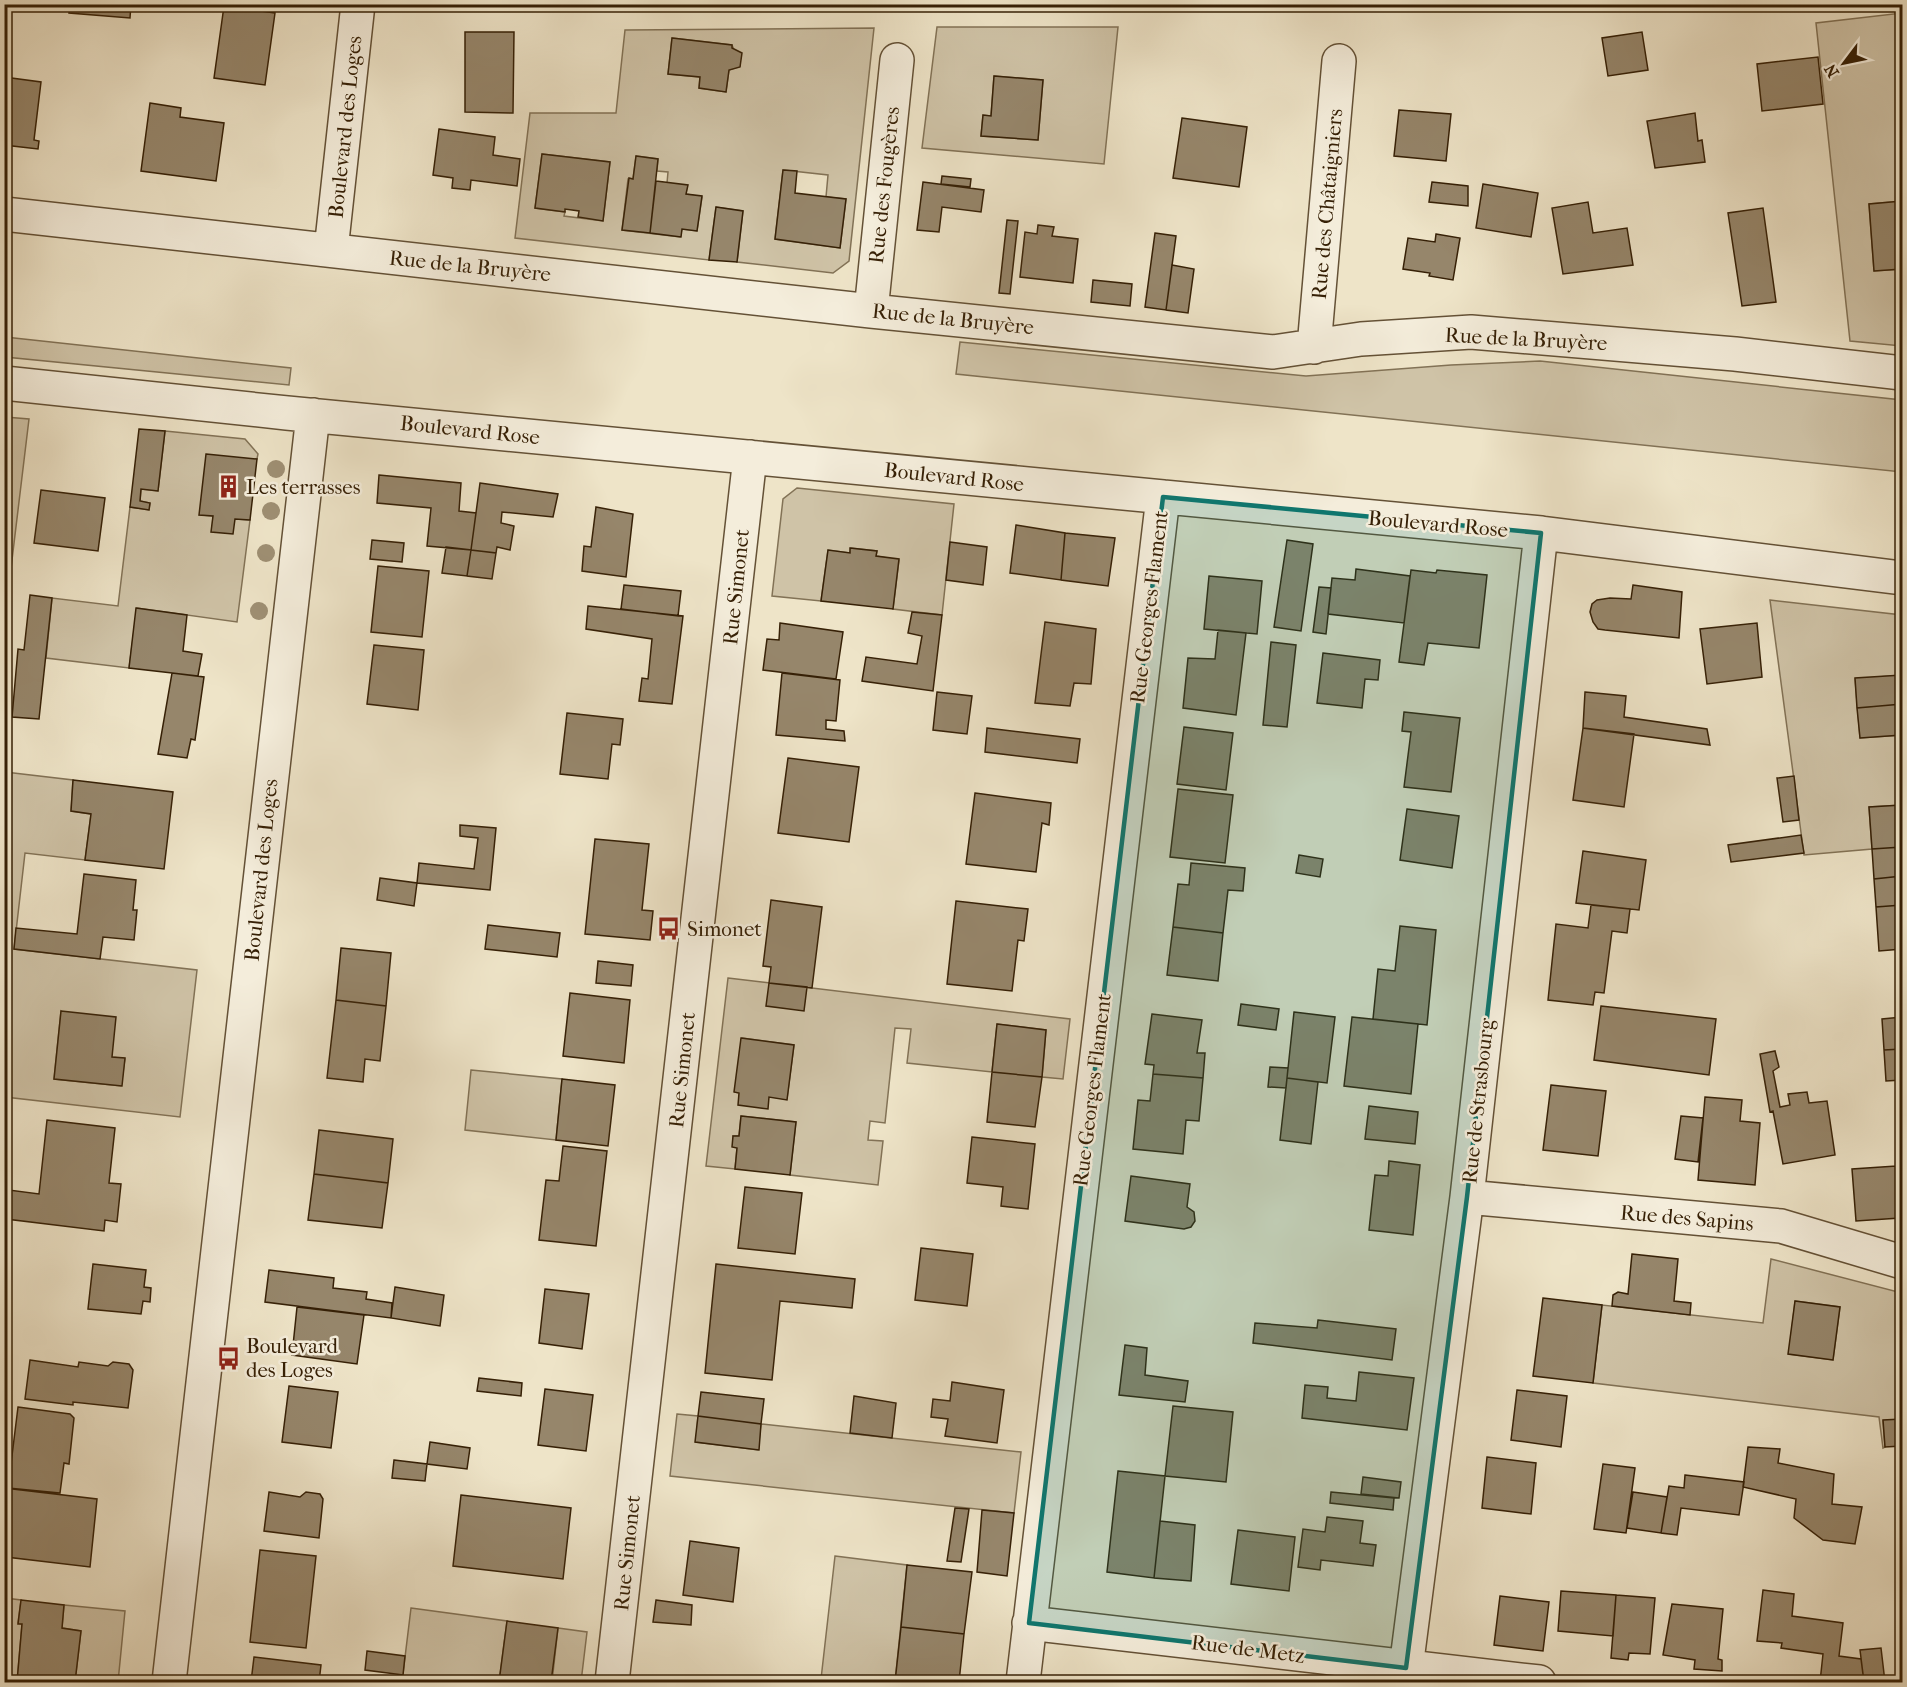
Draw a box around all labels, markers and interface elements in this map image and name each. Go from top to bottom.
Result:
north arrow [1814,33,1874,93]
street label: Boulevard des Loges [323,34,367,219]
text: N [1820,60,1843,81]
street label: Rue des Fougères [864,105,904,265]
street label: Rue des Châtaigniers [1307,107,1347,300]
street label: Rue de la Bruyère [388,246,552,286]
street label: Rue de la Bruyère [871,299,1035,339]
street label: Rue de la Bruyère [1444,323,1608,355]
street label: Boulevard Rose [399,411,541,449]
street label: Boulevard Rose [883,458,1025,496]
building icon: Les terrasses [215,474,241,500]
place label: Les terrasses [246,475,361,499]
street label: Boulevard Rose [1367,506,1509,542]
street label: Rue Georges Flament [1125,509,1173,705]
street label: Rue Simonet [718,527,754,646]
street label: Boulevard des Loges [239,777,283,962]
bus stop icon: Simonet [656,916,682,942]
place label: Simonet [687,917,762,941]
street label: Rue Georges Flament [1068,992,1116,1188]
street label: Rue Simonet [664,1010,700,1129]
street label: Rue de Strasbourg [1457,1016,1499,1185]
street label: Rue des Sapins [1619,1200,1755,1236]
place label: Boulevard des Loges [246,1334,339,1382]
bus stop icon: Boulevard des Loges [215,1345,241,1371]
street label: Rue Simonet [609,1493,645,1612]
street label: Rue de Metz [1190,1630,1306,1668]

